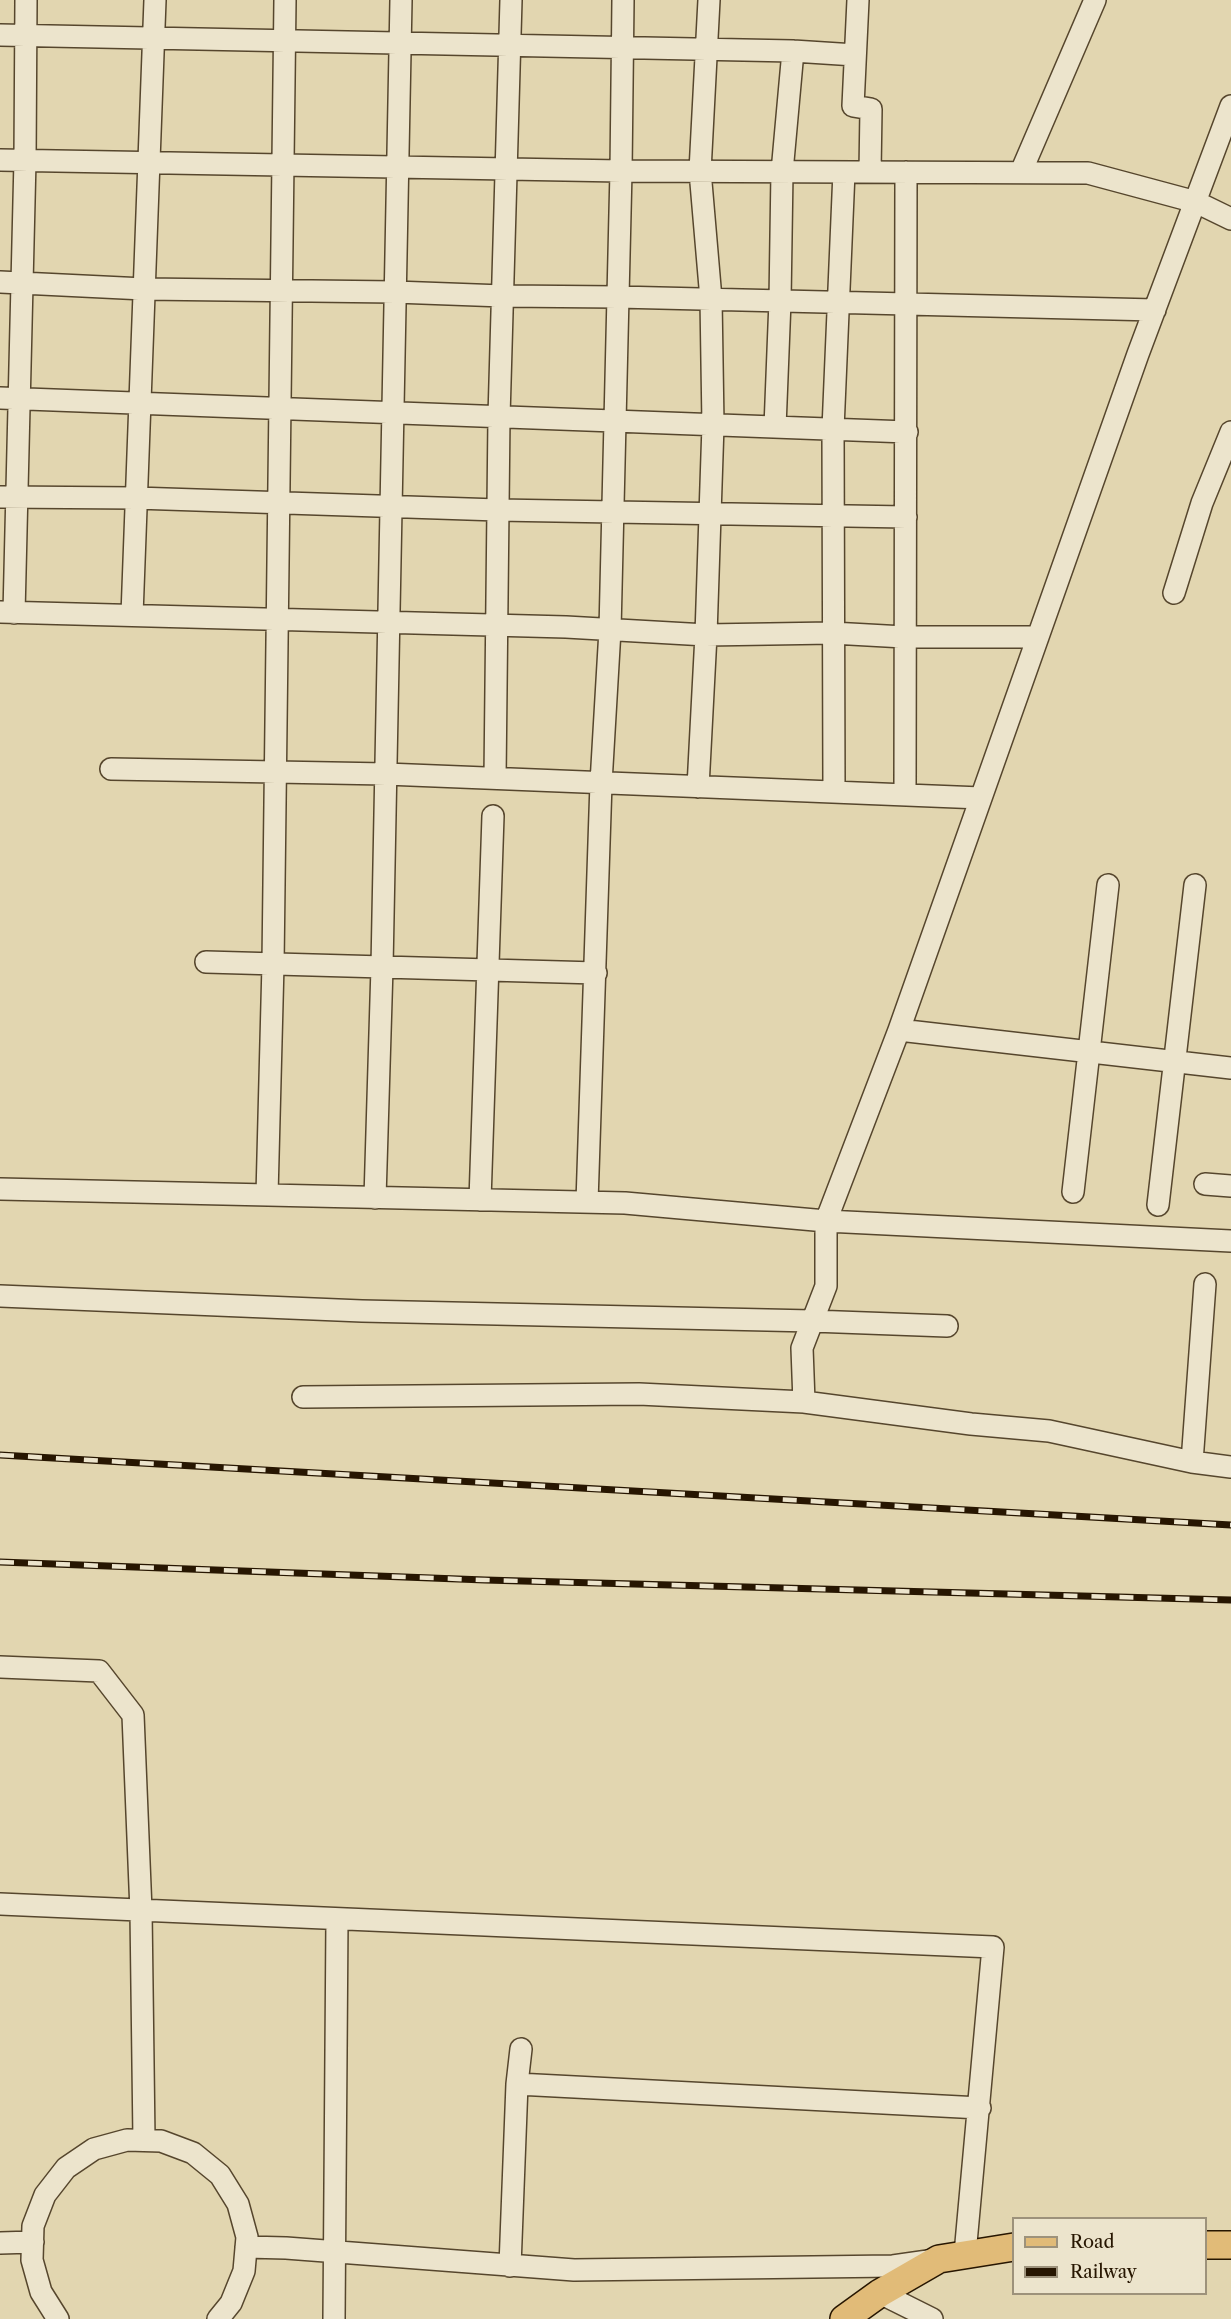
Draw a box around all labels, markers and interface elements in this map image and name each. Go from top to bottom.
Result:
legend [1012,2217,1207,2295]
text: Road [1070,2231,1115,2253]
text: Railway [1070,2261,1137,2283]

